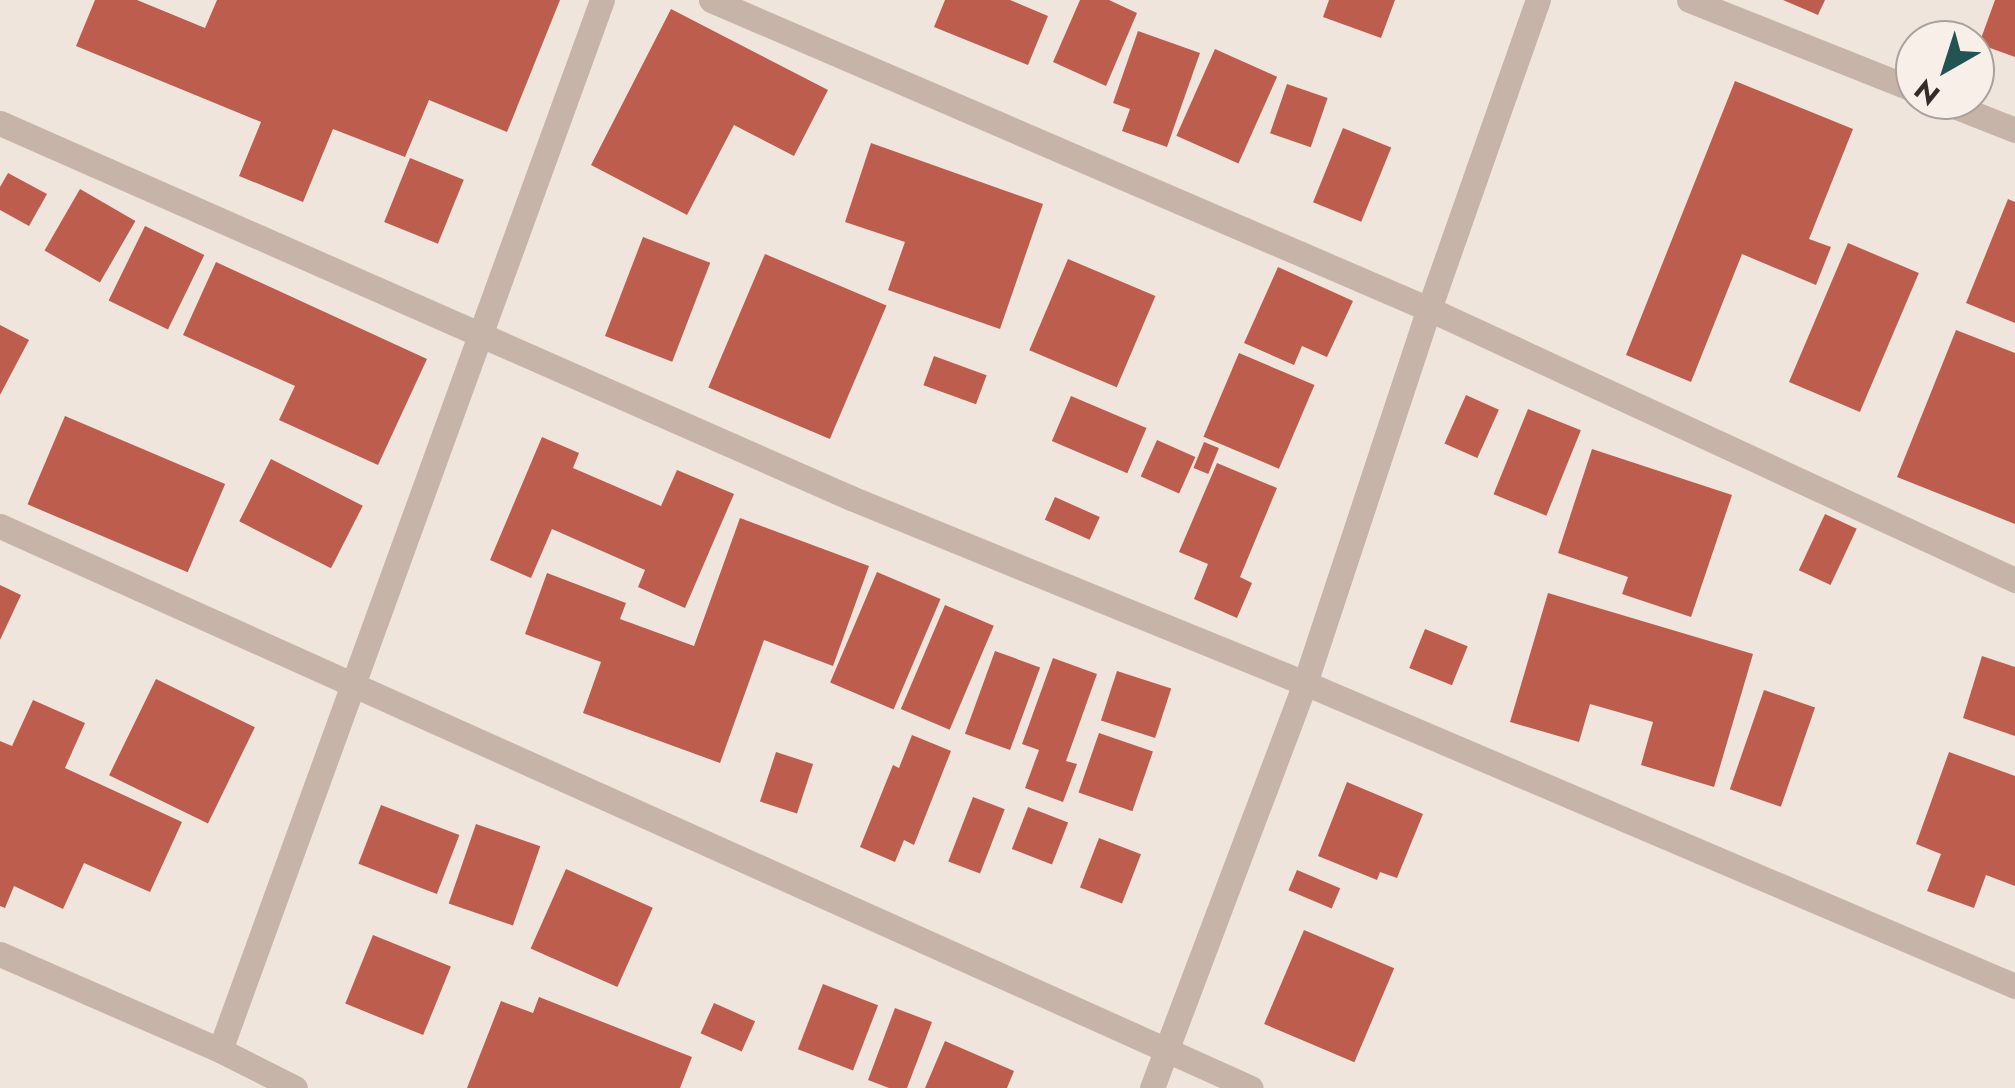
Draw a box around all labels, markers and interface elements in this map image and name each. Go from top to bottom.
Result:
north arrow [1895,20,1995,120]
text: N [1906,69,1949,115]

